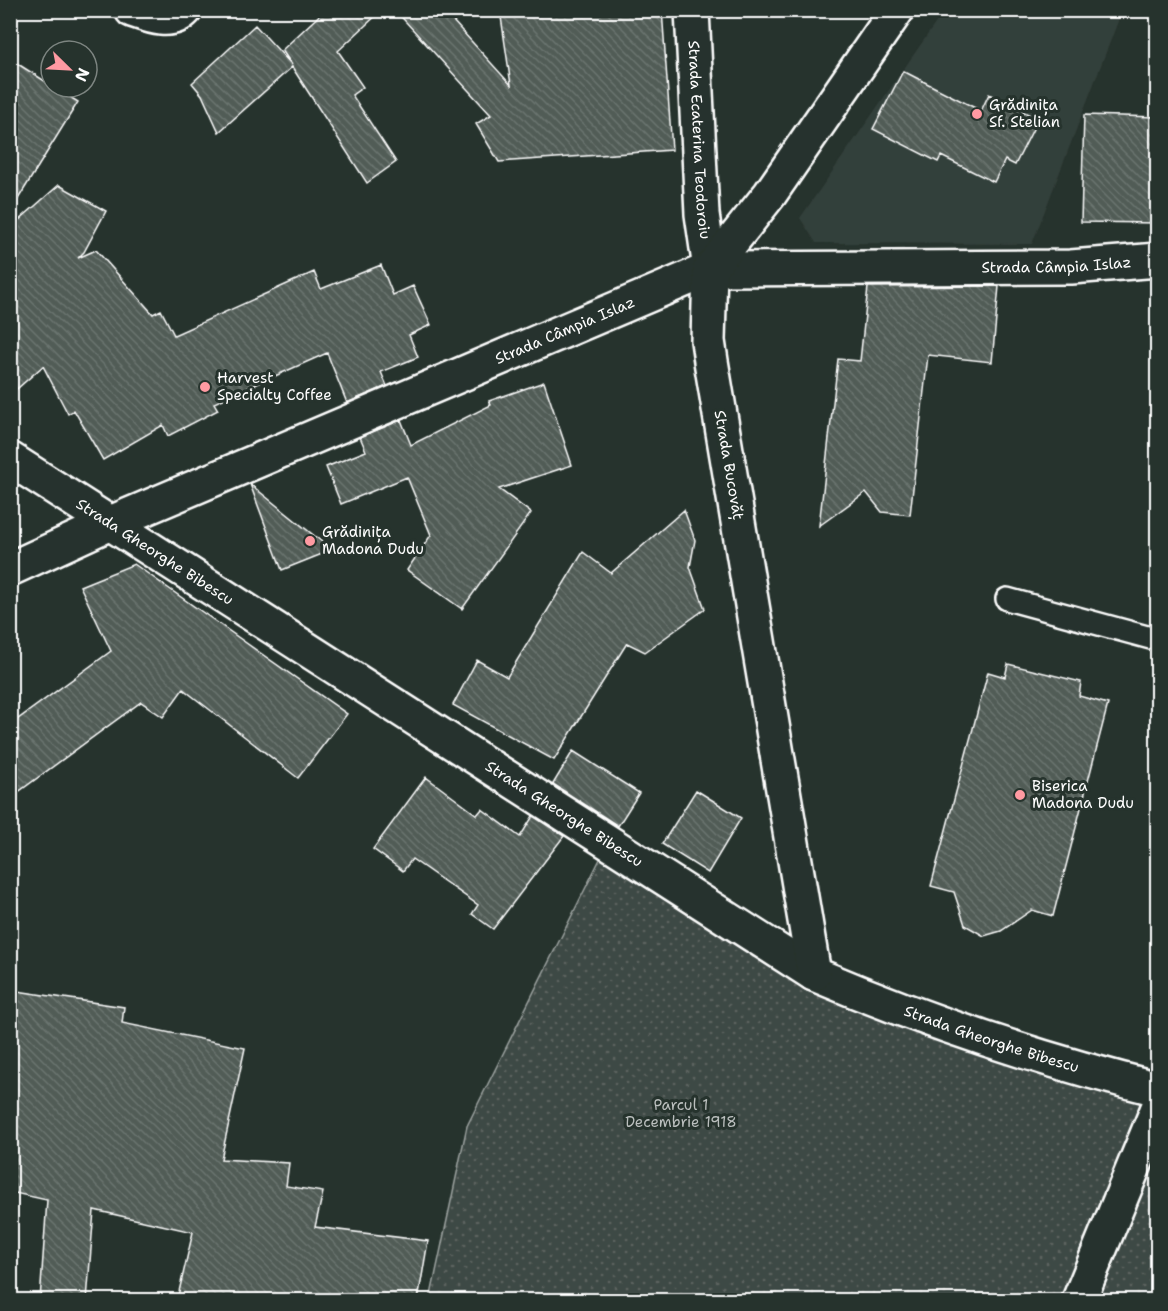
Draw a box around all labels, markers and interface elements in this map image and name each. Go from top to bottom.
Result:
north arrow [39,39,99,99]
street label: Strada Ecaterina Teodoroiu [684,40,716,240]
text: N [70,65,94,85]
place label: Grădinița Sf. Stelian [989,95,1060,132]
marker: Grădinița Sf. Stelian [970,107,984,121]
street label: Strada Câmpia Islaz [981,252,1132,277]
street label: Strada Câmpia Islaz [492,292,638,369]
place label: Harvest Specialty Coffee [217,368,332,405]
marker: Harvest Specialty Coffee [198,380,212,394]
street label: Strada Bucovăț [709,409,748,521]
street label: Strada Gheorghe Bibescu [72,494,237,610]
place label: Grădinița Madona Dudu [322,522,424,559]
marker: Grădinița Madona Dudu [303,534,317,548]
street label: Strada Gheorghe Bibescu [482,756,647,872]
place label: Biserica Madona Dudu [1032,776,1134,813]
marker: Biserica Madona Dudu [1013,788,1027,802]
street label: Strada Gheorghe Bibescu [901,1001,1081,1077]
park label: Parcul 1 Decembrie 1918 [625,1095,737,1132]

